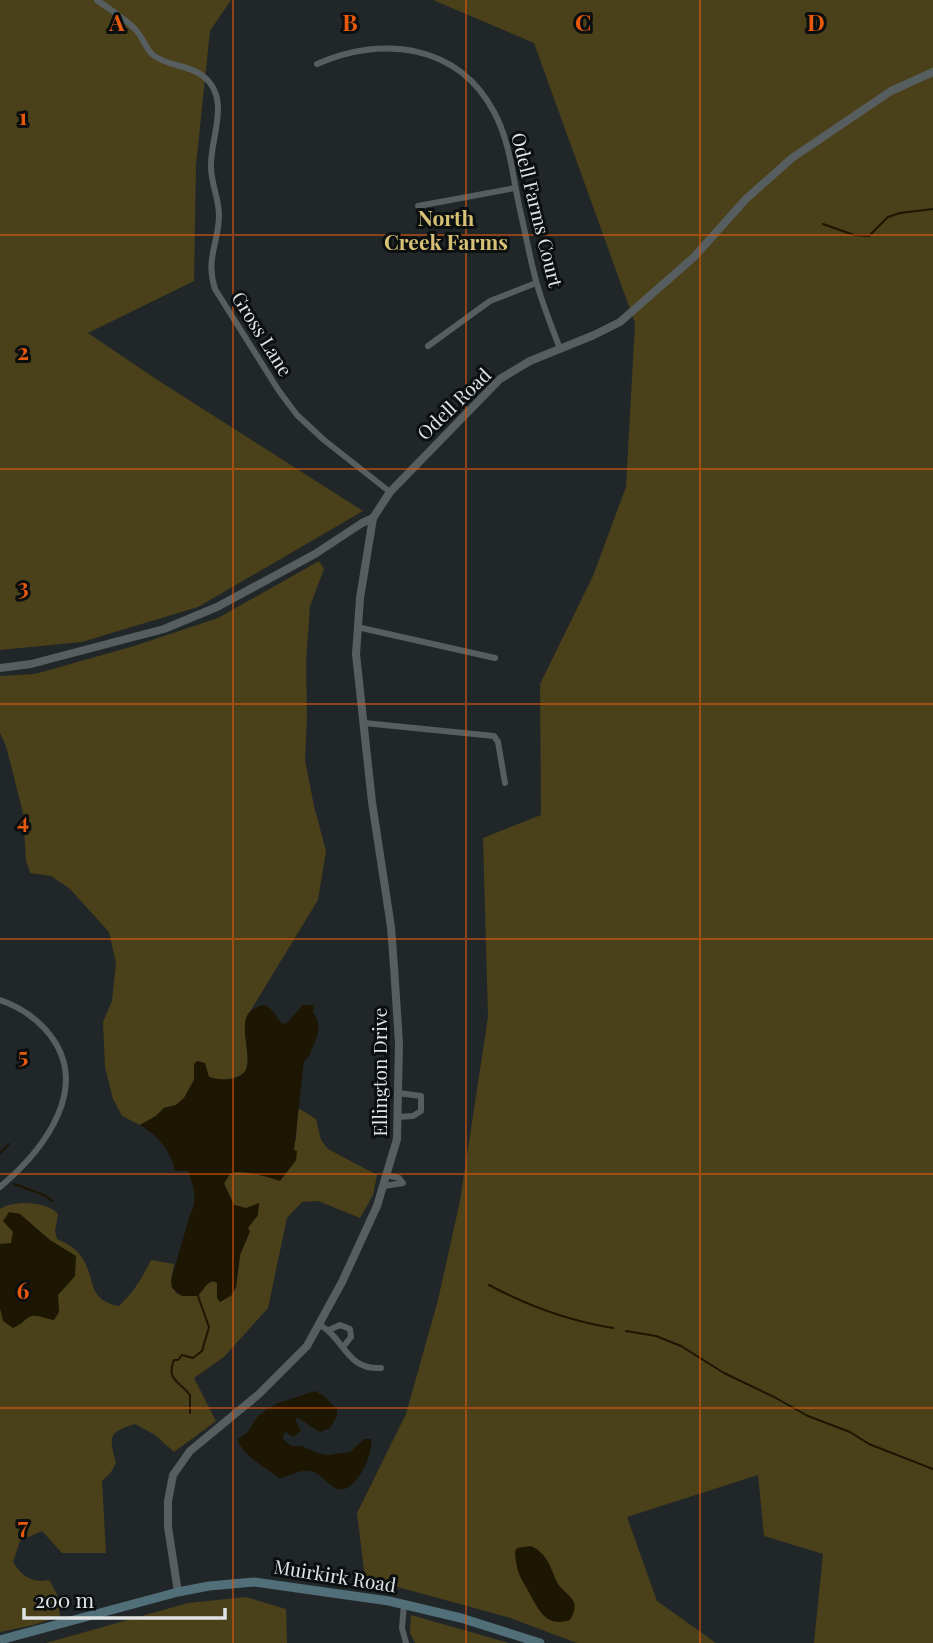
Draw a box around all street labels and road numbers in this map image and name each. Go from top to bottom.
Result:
street label: Odell Farms Court [506,130,570,290]
street label: Gross Lane [227,286,299,381]
street label: Odell Road [411,361,496,445]
street label: Ellington Drive [366,1008,392,1136]
street label: Muirkirk Road [272,1553,398,1597]

